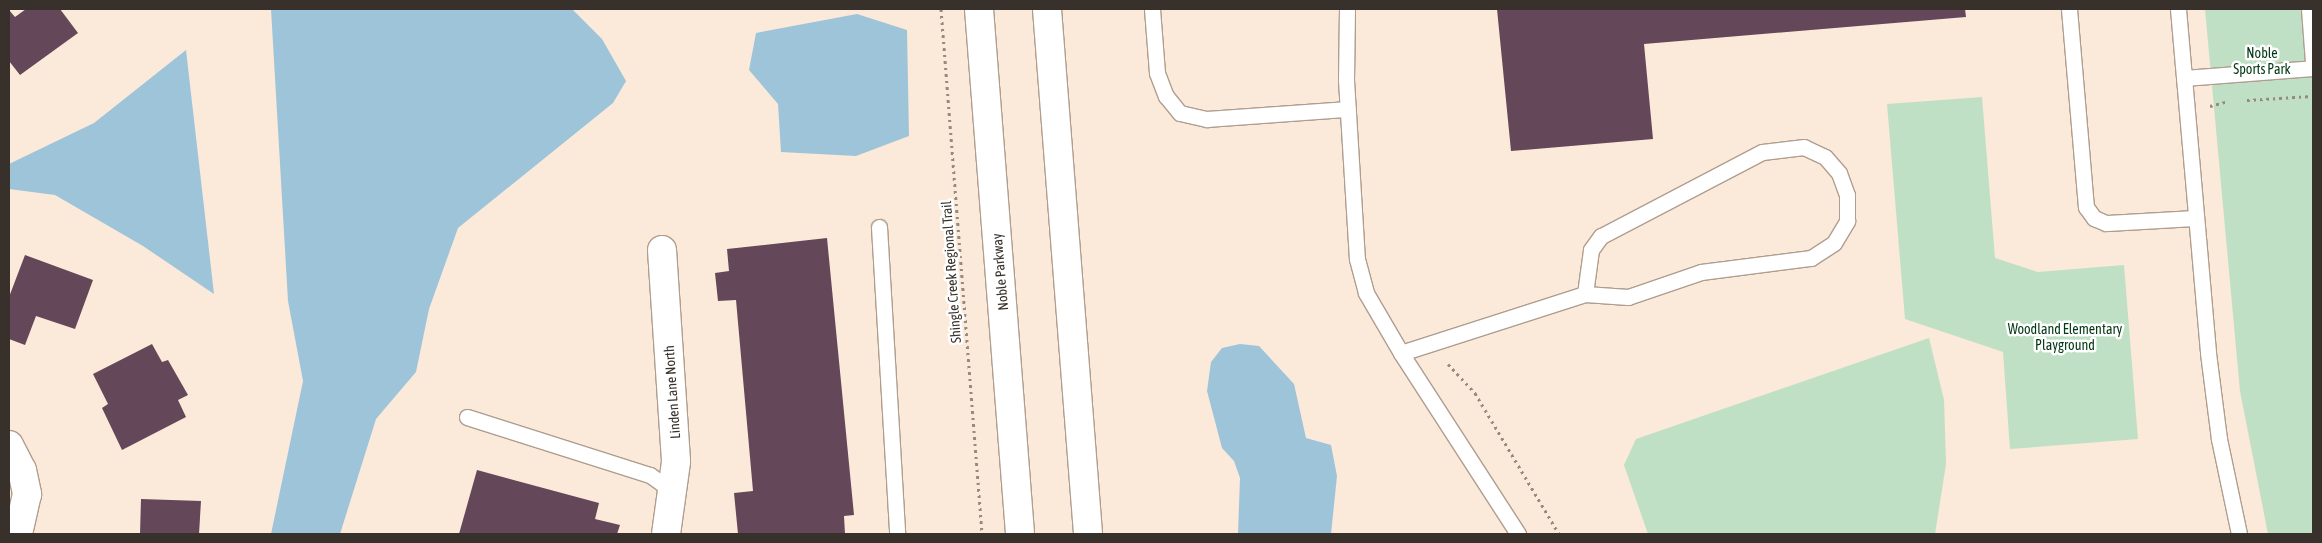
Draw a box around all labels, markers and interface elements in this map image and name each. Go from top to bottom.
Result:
park label: Noble Sports Park [2233,45,2291,78]
street label: Shingle Creek Regional Trail [938,200,964,344]
street label: Noble Parkway [988,233,1012,311]
park label: Woodland Elementary Playground [2008,321,2122,354]
street label: Linden Lane North [660,345,684,439]

